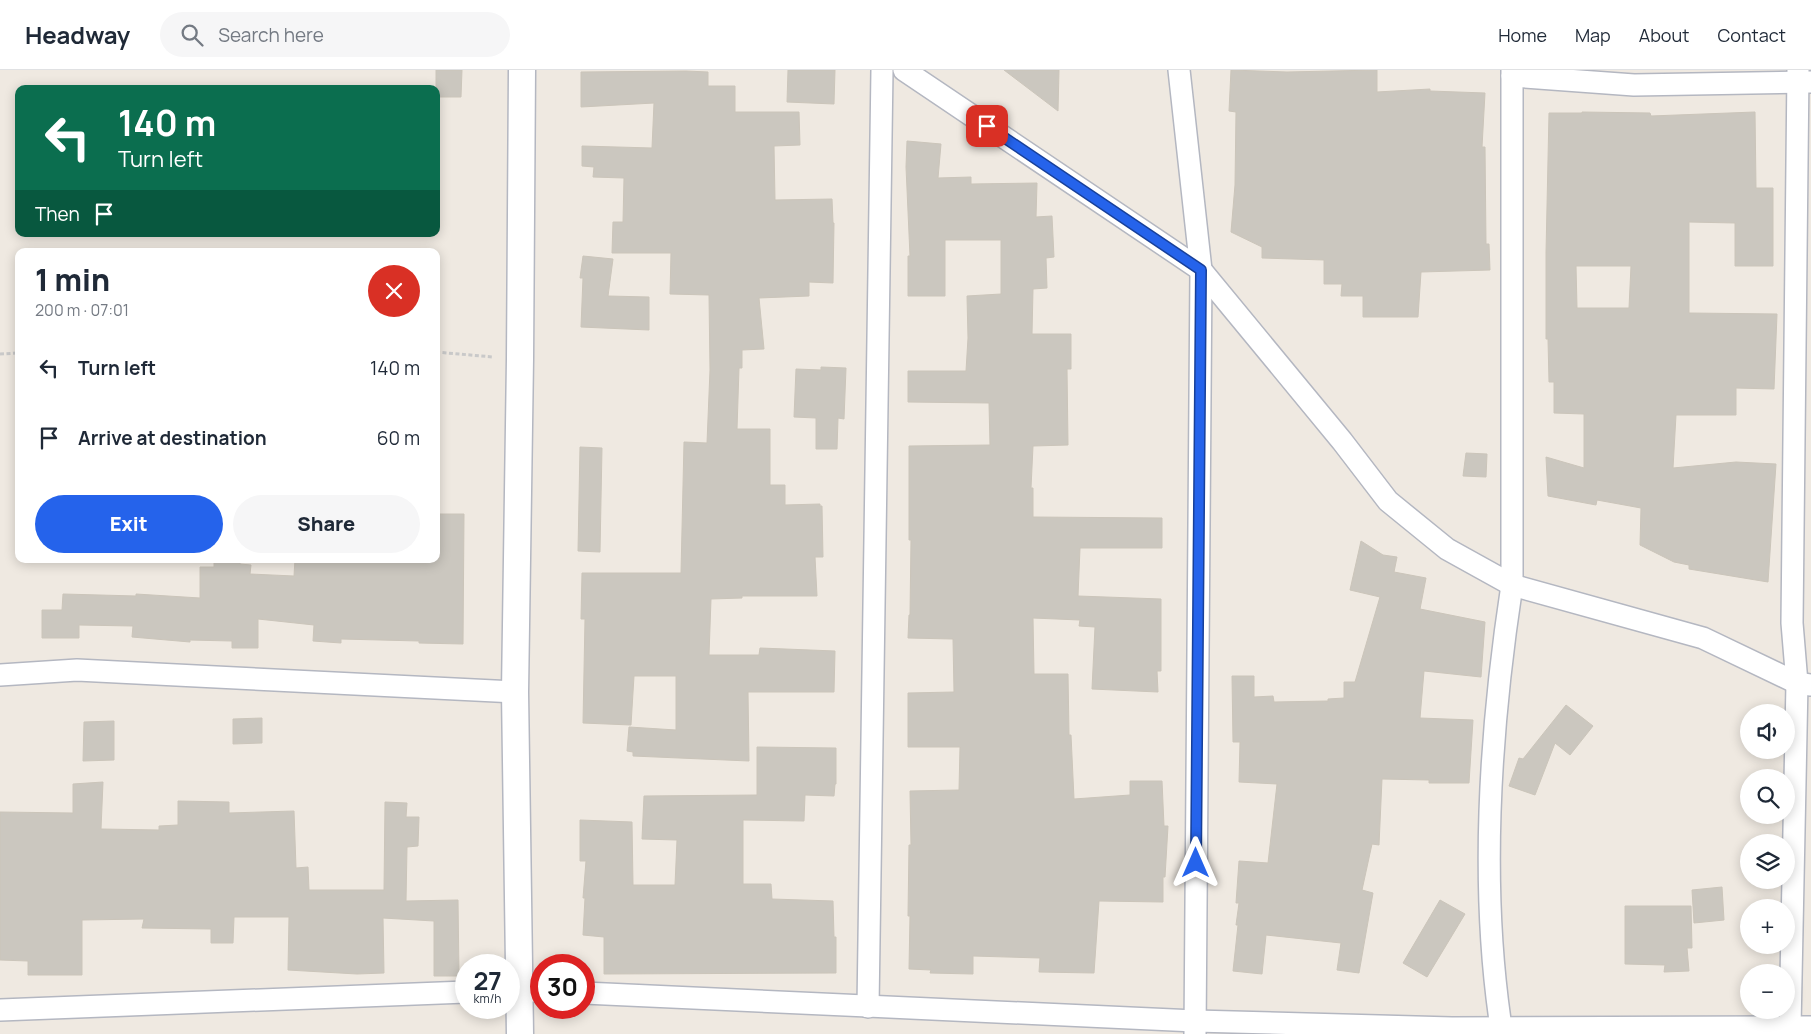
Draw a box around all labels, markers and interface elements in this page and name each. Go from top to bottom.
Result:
search box [160,12,510,57]
text: Headway [25,18,130,51]
icon: search [178,21,206,49]
text: Search here [218,22,324,48]
text: Home [1498,23,1547,47]
text: Map [1575,23,1611,47]
text: About [1639,23,1689,47]
text: Contact [1717,23,1786,47]
text: 140 m [118,99,216,147]
icon: left [35,105,100,170]
pin [966,105,1008,147]
icon: arrive [973,112,1001,140]
text: Turn left [118,144,203,174]
icon: arrive [90,200,118,228]
text: Then [35,201,80,227]
text: 1 min [35,259,110,300]
button: close [368,265,420,317]
text: 200 m · 07:01 [35,299,129,321]
icon: left [35,354,63,382]
text: Turn left [78,355,156,381]
text: 140 m [370,355,420,381]
icon: arrive [35,424,63,452]
text: Arrive at destination [78,425,267,451]
text: 60 m [377,425,420,451]
button: Exit [35,495,223,553]
button: Share [233,495,420,553]
map controls [1740,704,1795,1019]
button: sound [1740,704,1795,759]
button: search [1740,769,1795,824]
button: layers [1740,834,1795,889]
position arrow [1169,836,1221,888]
button: + [1740,899,1795,954]
speed limit sign: 30 [530,954,595,1019]
text: 27 [473,963,502,998]
button: − [1740,964,1795,1019]
text: km/h [474,990,501,1007]

